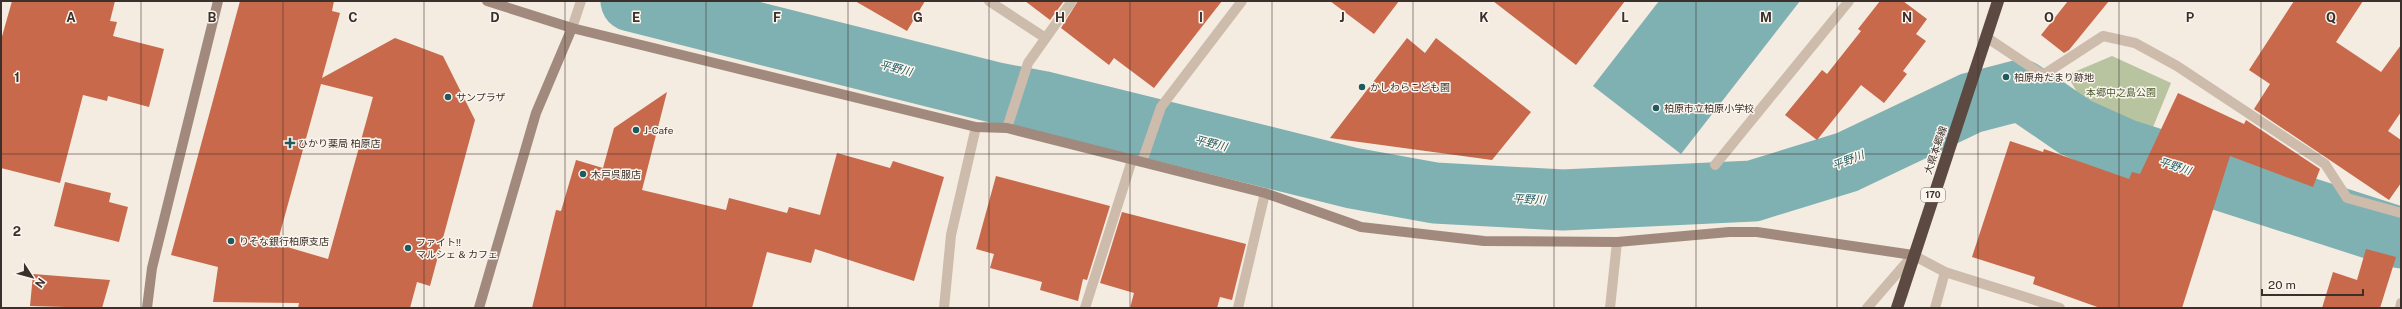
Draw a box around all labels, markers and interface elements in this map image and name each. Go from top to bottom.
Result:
text: A [66,10,76,25]
text: B [208,10,217,25]
text: C [348,10,358,25]
text: D [490,10,500,25]
text: E [632,10,640,25]
text: F [773,10,781,25]
text: G [913,10,923,25]
text: H [1055,10,1065,25]
text: I [1199,10,1203,25]
text: J [1339,10,1345,25]
text: K [1479,10,1489,25]
text: L [1621,10,1629,25]
text: M [1760,10,1772,25]
text: N [1902,10,1912,25]
text: O [2044,10,2054,25]
text: P [2186,10,2195,25]
text: Q [2326,10,2336,25]
water label: 平野川 [879,58,914,78]
text: 1 [14,70,20,85]
place label: 柏原舟だまり跡地 [2014,71,2095,83]
marker: 柏原舟だまり跡地 [2001,72,2011,82]
place label: かしわらこども園 [1370,81,1450,93]
marker: かしわらこども園 [1357,82,1367,92]
park label: 本郷中之島公園 [2086,86,2156,98]
place label: サンプラザ [456,91,506,103]
marker: サンプラザ [443,92,453,102]
place label: 柏原市立柏原小学校 [1664,102,1754,114]
marker: 柏原市立柏原小学校 [1651,103,1661,113]
place label: J-Cafe [644,124,674,136]
street label: 大県本郷線 [1921,124,1949,176]
marker: J-Cafe [631,125,641,135]
water label: 平野川 [1194,133,1229,153]
place label: ひかり薬局 柏原店 [298,137,380,149]
marker: ひかり薬局 柏原店 [285,138,295,148]
water label: 平野川 [1830,148,1866,172]
water label: 平野川 [2157,155,2193,177]
place label: 木戸呉服店 [591,168,641,180]
marker: 木戸呉服店 [578,169,588,179]
road number: 170 [1921,188,1945,202]
water label: 平野川 [1512,192,1547,206]
text: 2 [13,224,21,239]
place label: りそな銀行柏原支店 [239,235,329,247]
marker: りそな銀行柏原支店 [226,236,236,246]
place label: ファイト!! マルシェ & カフェ [416,236,498,260]
marker: ファイト!! マルシェ & カフェ [403,243,413,253]
north arrow [12,257,52,297]
scale bar [2262,271,2363,297]
text: N [33,276,47,290]
text: 20 m [2268,278,2296,292]

